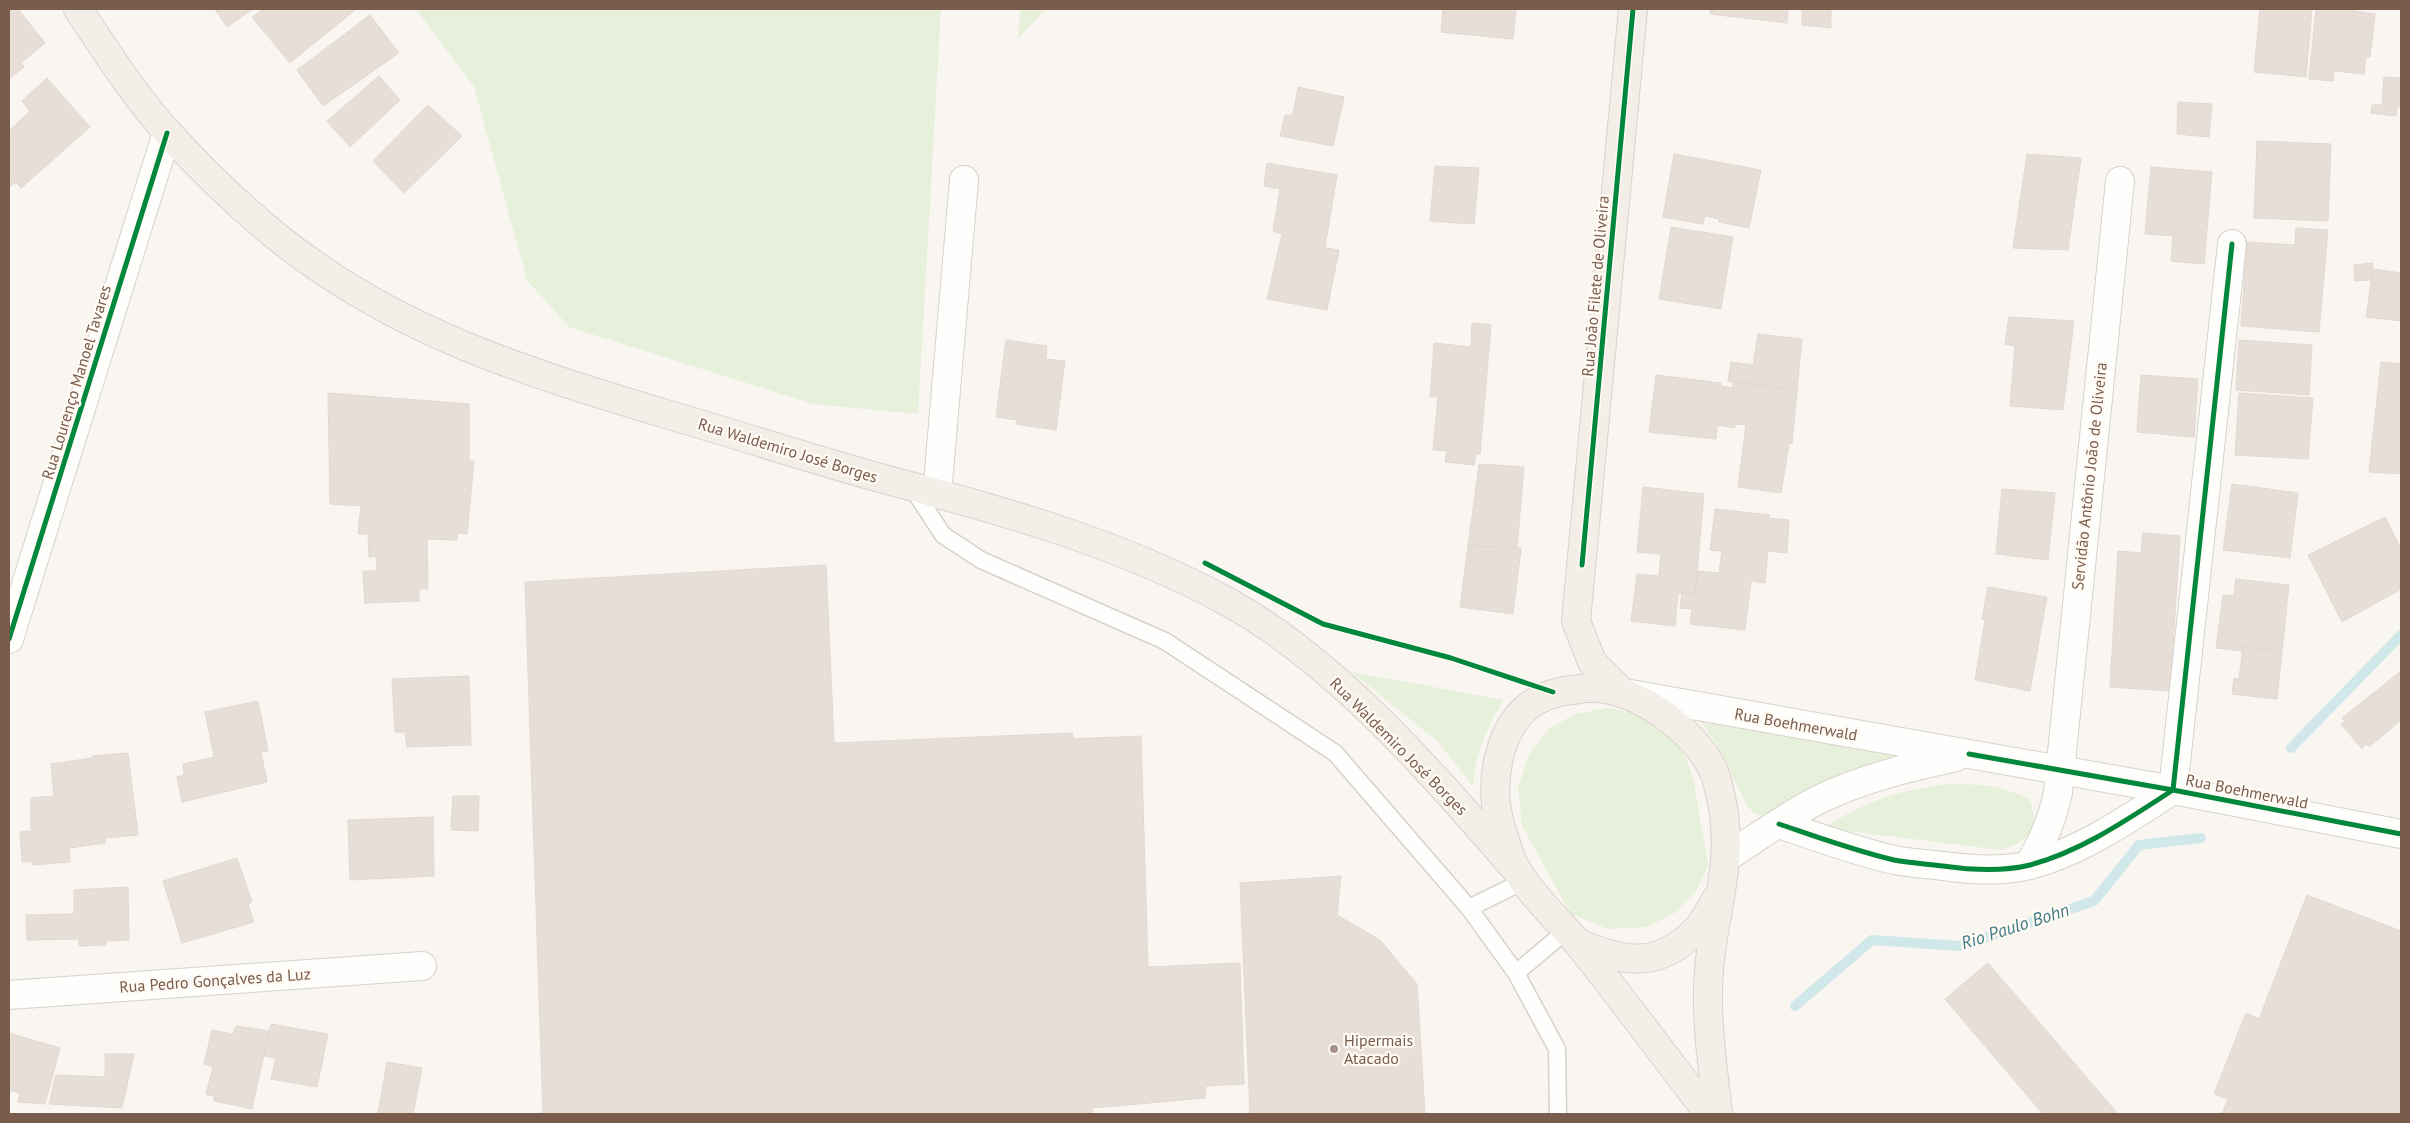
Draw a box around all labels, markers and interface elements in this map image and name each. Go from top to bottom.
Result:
street label: Rua João Filete de Oliveira [1577,195,1613,377]
street label: Rua Lourenço Manoel Tavares [37,282,115,482]
street label: Servidão Antônio João de Oliveira [2067,361,2111,591]
street label: Rua Waldemiro José Borges [696,413,880,487]
street label: Rua Waldemiro José Borges [1326,673,1472,819]
street label: Rua Boehmerwald [1733,703,1859,745]
street label: Rua Boehmerwald [2184,769,2310,813]
water label: Rio Paulo Bohn [1958,898,2072,954]
street label: Rua Pedro Gonçalves da Luz [119,963,311,997]
place label: Hipermais Atacado [1344,1030,1413,1068]
marker: Hipermais Atacado [1328,1043,1340,1055]

